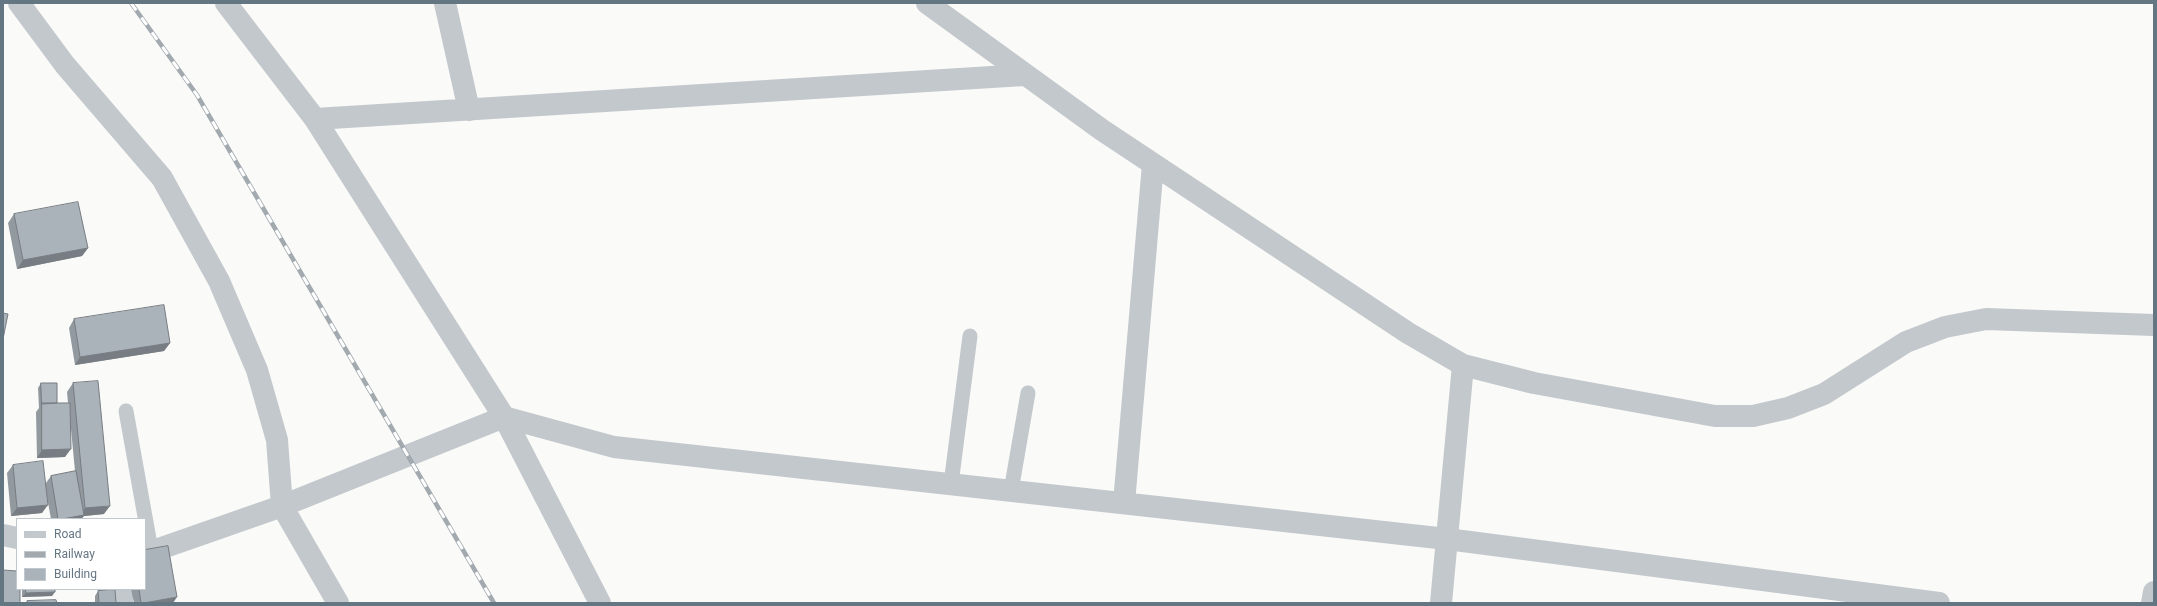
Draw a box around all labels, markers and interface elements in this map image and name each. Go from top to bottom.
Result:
legend [16,518,146,590]
text: Road [54,527,82,541]
text: Railway [54,547,95,561]
text: Building [54,567,97,581]

